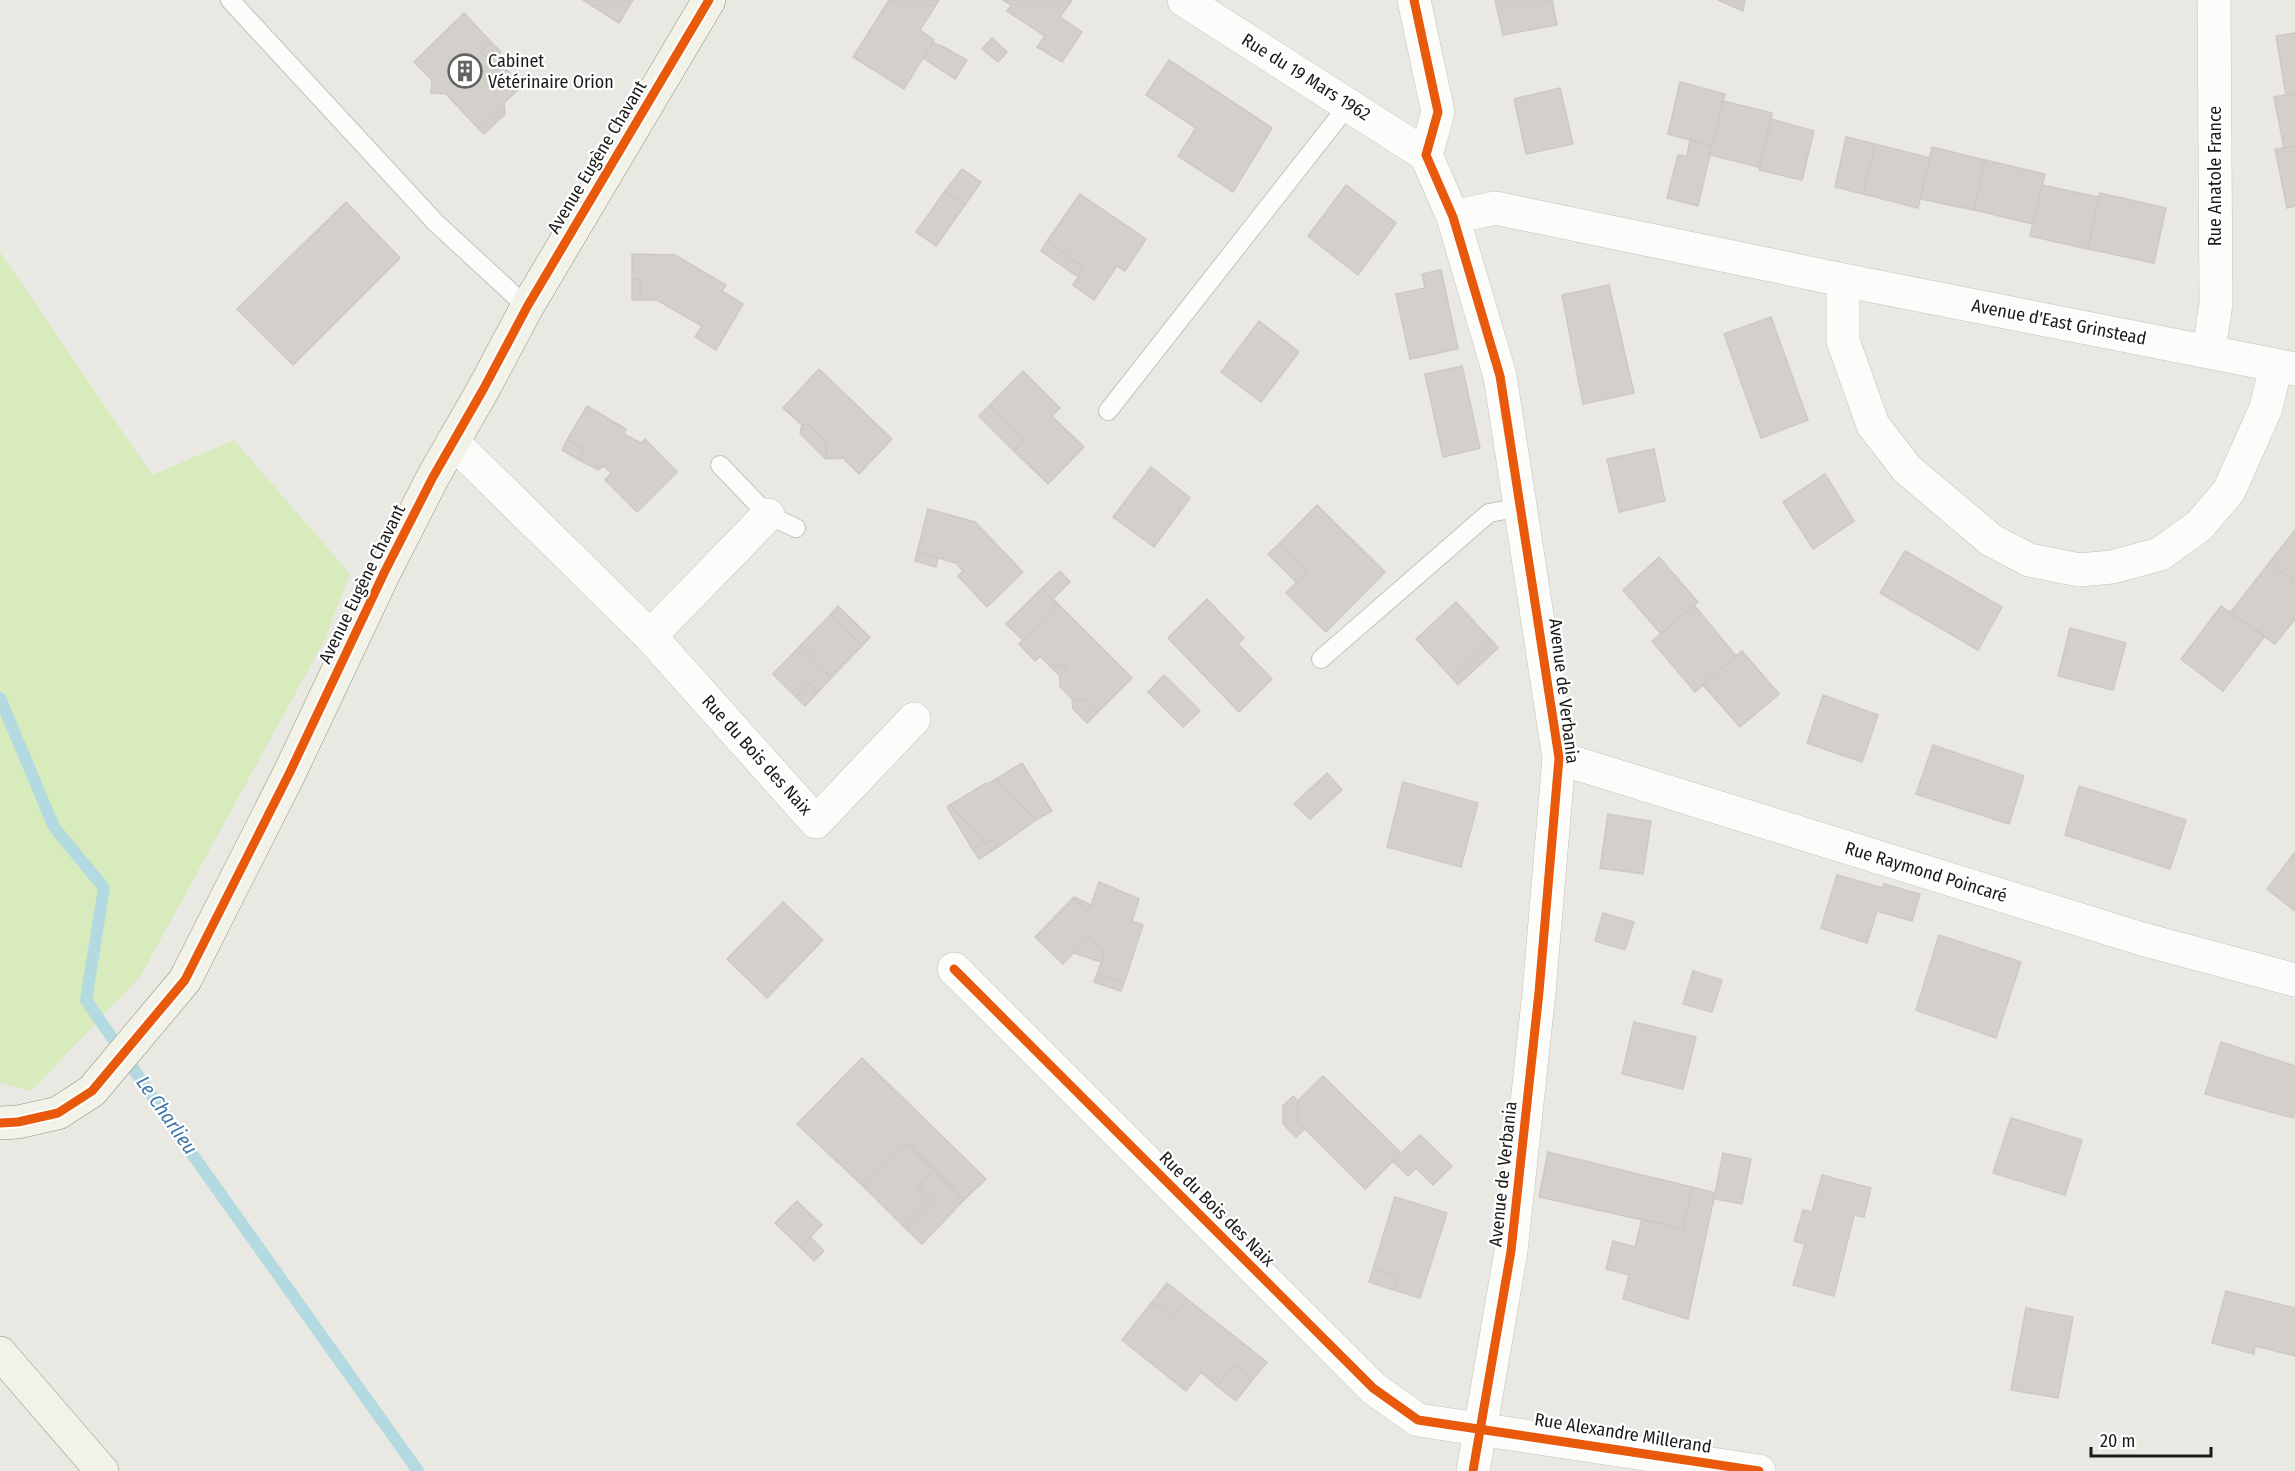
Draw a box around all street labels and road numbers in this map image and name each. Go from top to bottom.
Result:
street label: Rue du 19 Mars 1962 [1238,29,1374,125]
street label: Avenue Eugène Chavant [543,76,651,237]
street label: Rue Anatole France [2204,106,2226,246]
street label: Avenue d'East Grinstead [1970,294,2148,350]
street label: Avenue Eugène Chavant [314,501,410,667]
street label: Avenue de Verbania [1544,617,1584,765]
street label: Rue du Bois des Naix [697,690,817,820]
street label: Rue Raymond Poincaré [1842,837,2010,907]
street label: Avenue de Verbania [1484,1100,1522,1248]
street label: Rue du Bois des Naix [1155,1147,1279,1271]
street label: Rue Alexandre Millerand [1533,1408,1713,1458]

